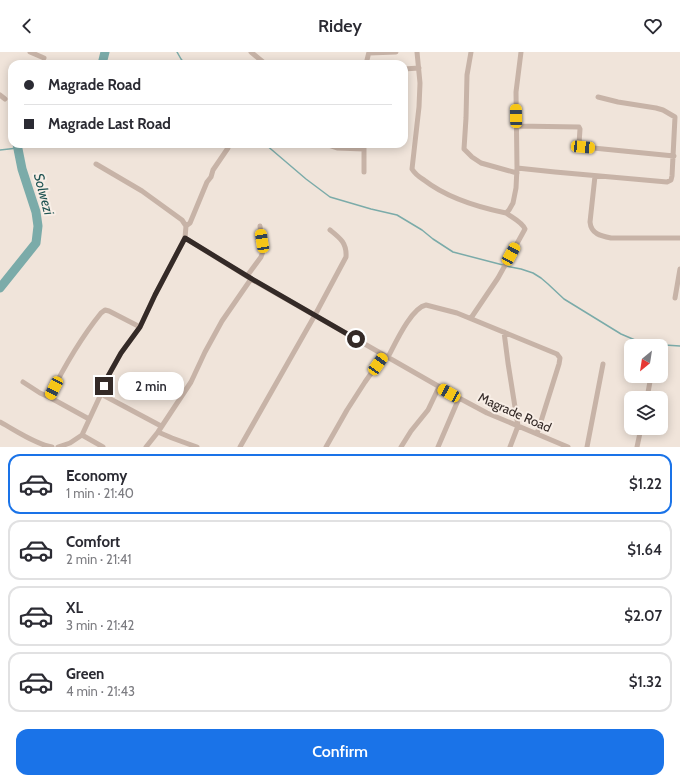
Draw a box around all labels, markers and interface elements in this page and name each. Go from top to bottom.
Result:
icon: back [16,15,38,37]
text: Ridey [318,15,362,37]
icon: heart [642,15,664,37]
text: Magrade Road [48,76,141,94]
car [510,104,522,128]
text: Magrade Last Road [48,115,171,133]
car [571,140,595,154]
water label: Solwezi [30,171,58,218]
car [254,228,270,254]
car [500,241,522,267]
route start [347,330,365,348]
north arrow [624,339,668,383]
map controls [624,339,668,435]
car [366,351,390,377]
callout: 2 min [118,372,184,400]
car [43,375,65,401]
route end [95,377,113,395]
text: 2 min [135,378,167,394]
car [436,382,462,404]
street label: Magrade Road [476,389,554,435]
button: layers [624,391,668,435]
icon: car [18,466,54,502]
text: Economy [66,467,127,485]
text: $1.22 [629,475,662,493]
text: 1 min · 21:40 [66,485,134,501]
icon: car [18,532,54,568]
text: Comfort [66,533,120,551]
text: $1.64 [627,541,662,559]
text: 2 min · 21:41 [66,551,132,567]
icon: car [18,598,54,634]
text: XL [66,599,83,617]
text: $2.07 [624,607,662,625]
text: 3 min · 21:42 [66,617,134,633]
icon: car [18,664,54,700]
text: Green [66,665,104,683]
text: $1.32 [629,673,662,691]
text: 4 min · 21:43 [66,683,135,699]
button: Confirm [16,729,664,775]

